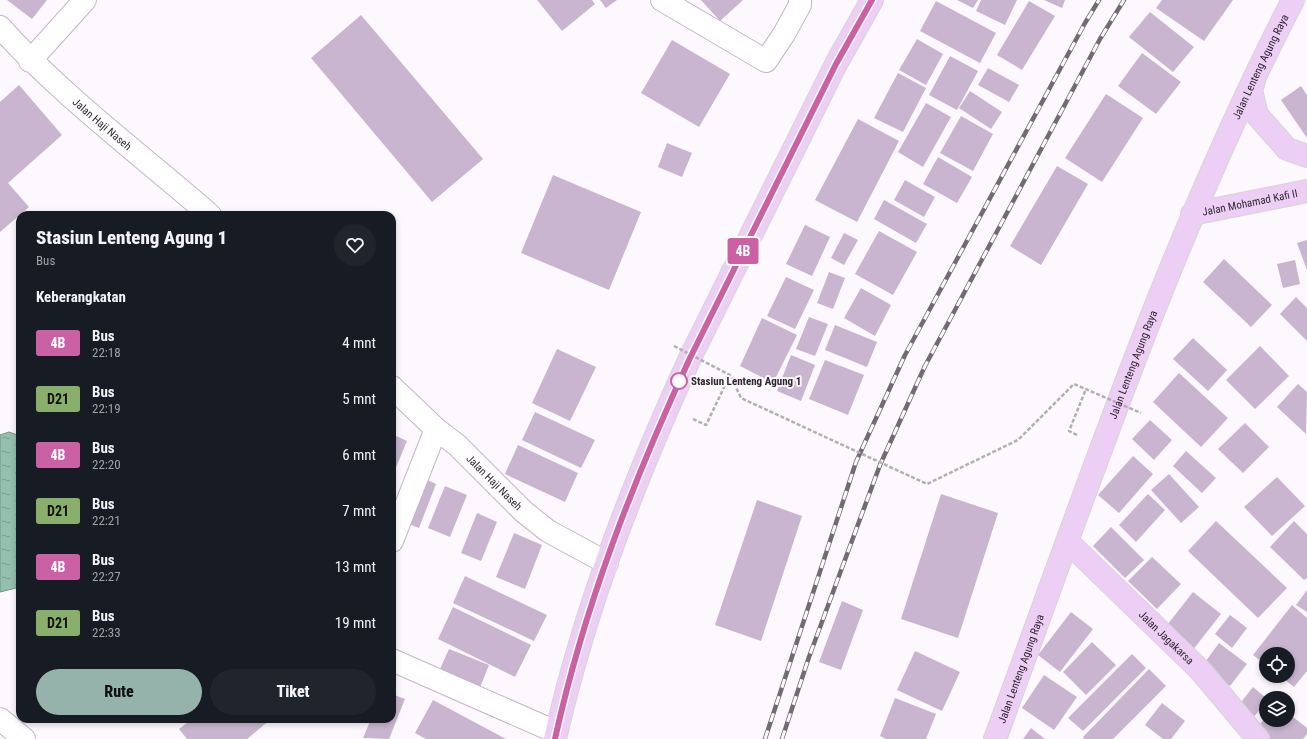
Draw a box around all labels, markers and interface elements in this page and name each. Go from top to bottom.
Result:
street label: Jalan Lenteng Agung Raya [1229,12,1291,121]
street label: Jalan Haji Naseh [70,95,134,153]
street label: Jalan Mohamad Kafi II [1201,187,1299,218]
button: heart [334,224,376,266]
text: Stasiun Lenteng Agung 1 [36,226,227,249]
line badge: 4B [725,238,761,264]
text: 4B [736,243,750,259]
text: Bus [36,253,55,268]
text: Keberangkatan [36,288,126,306]
street label: Jalan Lenteng Agung Raya [1106,309,1160,421]
text: Bus [92,327,115,345]
text: 4 mnt [342,334,376,352]
text: 4B [51,335,65,351]
text: 22:18 [92,345,121,360]
marker: Stasiun Lenteng Agung 1 [670,372,688,390]
place label: Stasiun Lenteng Agung 1 [691,375,801,388]
text: Bus [92,383,115,401]
text: 5 mnt [342,390,376,408]
text: D21 [47,391,69,407]
text: 22:19 [92,401,121,416]
text: Bus [92,439,115,457]
text: 6 mnt [342,446,376,464]
text: 4B [51,447,65,463]
street label: Jalan Haji Naseh [464,452,525,513]
text: 22:20 [92,457,121,472]
text: Bus [92,495,115,513]
text: 7 mnt [342,502,376,520]
text: D21 [47,503,69,519]
text: 22:21 [92,513,121,528]
text: Bus [92,551,115,569]
text: 13 mnt [335,558,376,576]
text: 4B [51,559,65,575]
text: 22:27 [92,569,121,584]
text: Bus [92,607,115,625]
street label: Jalan Jagakarsa [1136,608,1197,667]
street label: Jalan Lenteng Agung Raya [995,612,1047,725]
text: 19 mnt [335,614,376,632]
text: D21 [47,615,69,631]
text: 22:33 [92,625,121,640]
map controls [1259,647,1295,727]
button: locate [1259,647,1295,683]
button: Rute [36,669,202,715]
button: Tiket [210,669,376,715]
button: layers [1259,691,1295,727]

